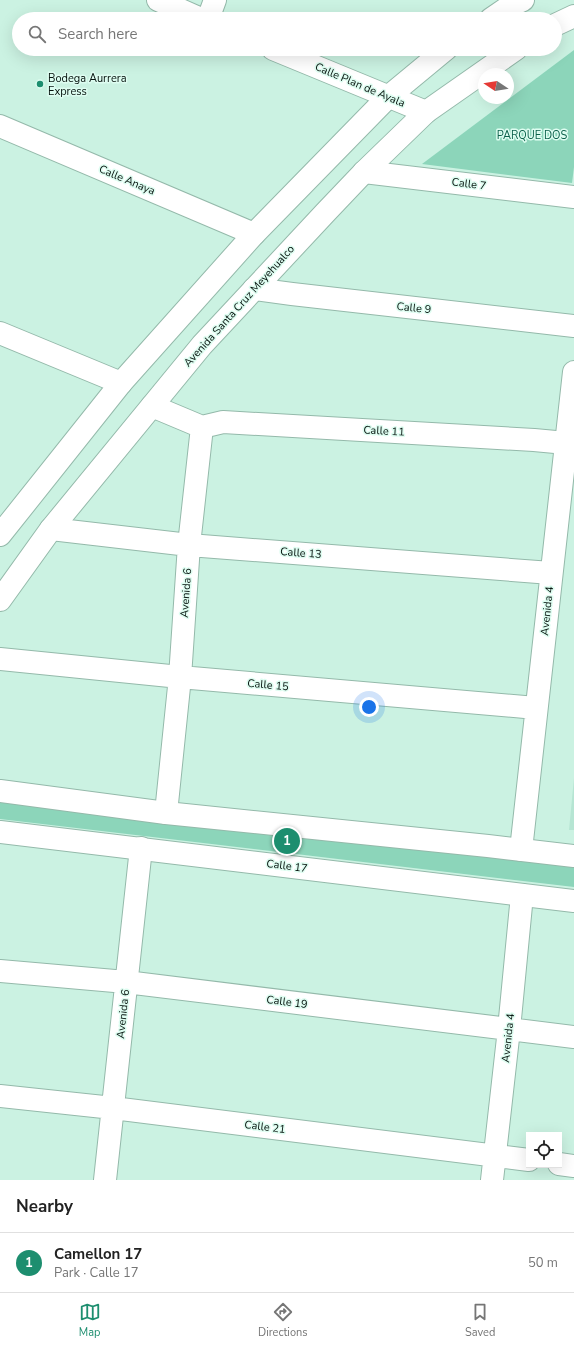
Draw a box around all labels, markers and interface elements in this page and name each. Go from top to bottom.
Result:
search box [12,12,562,56]
icon: search [26,23,48,45]
text: Search here [58,24,138,44]
street label: Calle Plan de Ayala [313,59,408,111]
north arrow [478,68,514,104]
place label: Bodega Aurrera Express [48,71,127,99]
marker: Bodega Aurrera Express [35,79,45,89]
park label: PARQUE DOS [497,128,568,143]
street label: Calle Anaya [97,161,158,199]
street label: Calle 7 [451,174,487,194]
street label: Avenida Santa Cruz Meyehualco [180,242,298,370]
street label: Calle 9 [396,299,432,317]
street label: Calle 11 [363,422,405,440]
street label: Calle 13 [280,544,322,562]
street label: Avenida 6 [177,567,195,618]
street label: Avenida 4 [537,585,557,636]
street label: Calle 15 [247,676,290,694]
your location [359,697,379,717]
pin: 1 [274,826,300,856]
street label: Calle 17 [266,856,308,876]
street label: Avenida 6 [113,988,133,1039]
street label: Calle 19 [266,992,308,1012]
street label: Avenida 4 [498,1012,518,1063]
street label: Calle 21 [244,1117,286,1137]
map controls [526,1132,562,1168]
button: locate [526,1132,562,1168]
text: Nearby [16,1195,73,1218]
text: Camellon 17 [54,1244,142,1264]
text: 1 [25,1254,33,1272]
text: 50 m [528,1254,558,1272]
text: Park · Calle 17 [54,1264,139,1282]
tab: Map [79,1301,101,1340]
tab: Directions [258,1301,308,1340]
tab: Saved [465,1301,495,1340]

